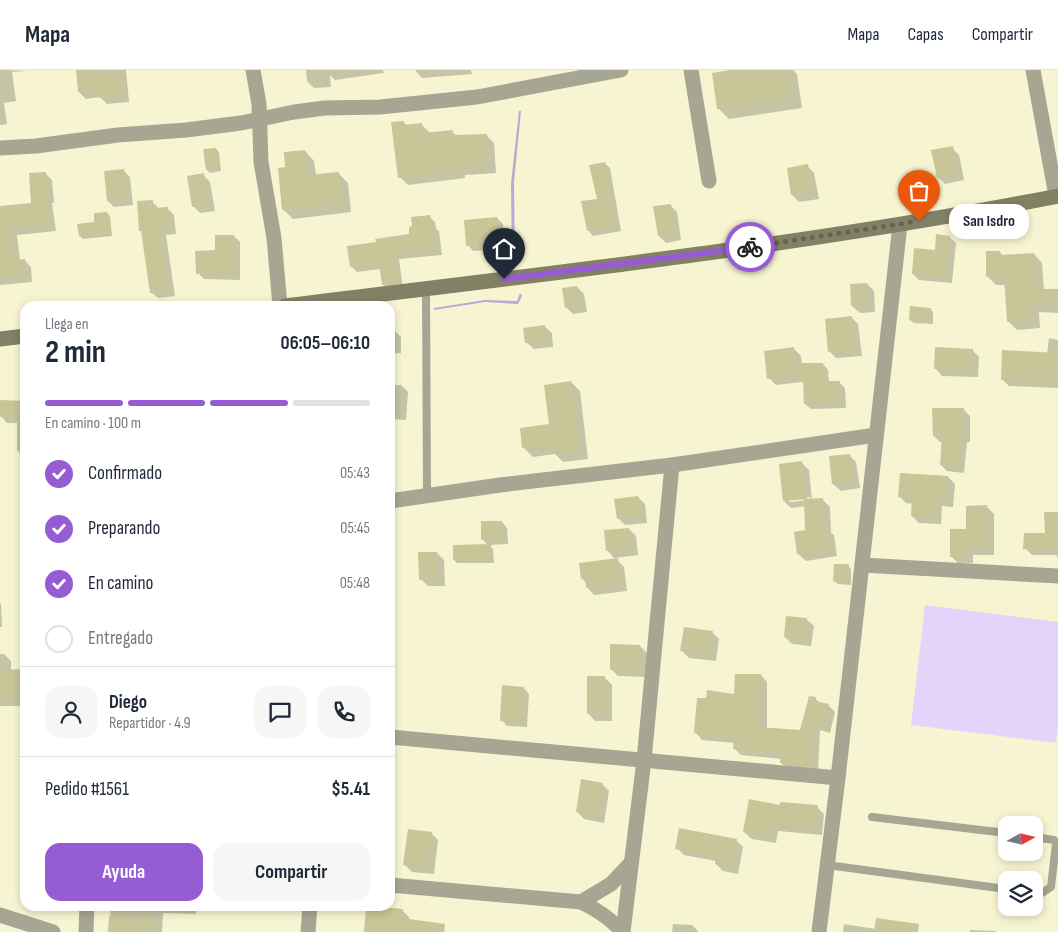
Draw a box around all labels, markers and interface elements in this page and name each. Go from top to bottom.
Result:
text: Mapa [25,20,70,49]
text: Mapa [847,24,879,45]
text: Capas [907,24,944,45]
text: Compartir [972,24,1033,45]
pin [898,170,940,221]
icon: bag [905,177,933,205]
callout: San Isdro [949,204,1029,238]
text: San Isdro [963,212,1015,231]
courier [725,222,775,272]
pin [483,228,525,279]
icon: bike [736,233,764,261]
icon: home [490,235,518,263]
text: Llega en [45,315,89,334]
text: 06:05–06:10 [281,332,370,355]
text: 2 min [45,333,106,372]
text: En camino · 100 m [45,414,141,433]
icon: check [45,460,73,488]
text: Confirmado [88,462,162,485]
text: 05:43 [340,464,370,483]
icon: check [45,515,73,543]
text: Preparando [88,517,160,540]
text: 05:45 [340,519,370,538]
icon: check [45,570,73,598]
text: En camino [88,572,153,595]
text: 05:48 [340,574,370,593]
text: Entregado [88,627,153,650]
button: person [45,686,97,738]
button: chat [254,686,306,738]
button: phone [318,686,370,738]
text: Diego [109,691,147,714]
text: Repartidor · 4.9 [109,714,191,733]
text: Pedido #1561 [45,778,129,801]
text: $5.41 [331,778,370,801]
north arrow [998,816,1042,861]
map controls [998,816,1043,916]
button: Ayuda [45,843,203,901]
button: Compartir [213,843,370,901]
button: layers [998,871,1043,916]

